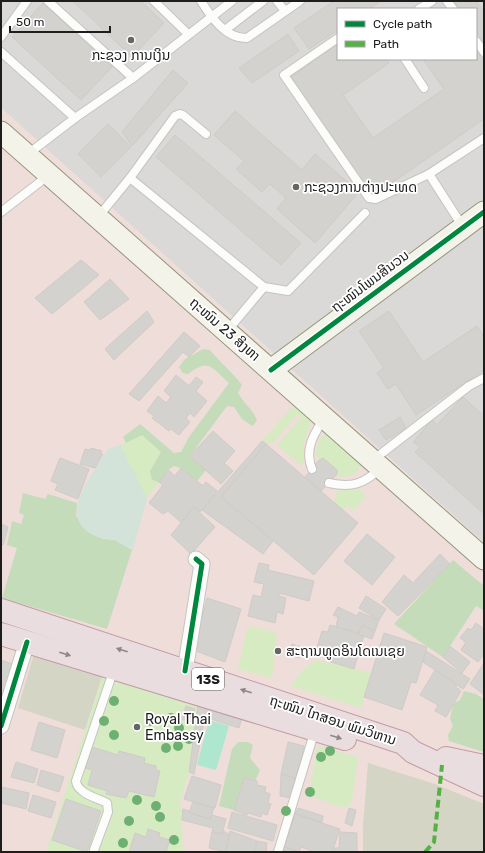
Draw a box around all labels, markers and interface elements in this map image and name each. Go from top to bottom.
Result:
scale bar [10,8,110,34]
legend [337,8,477,60]
text: 50 m [16,15,44,29]
text: Cycle path [373,17,432,31]
marker: ກະຊວງ ການເງິນ [126,35,136,45]
text: Path [373,37,399,51]
place label: ກະຊວງ ການເງິນ [92,47,170,64]
place label: ກະຊວງການຕ່າງປະເທດ [304,179,417,196]
marker: ກະຊວງການຕ່າງປະເທດ [291,182,301,192]
street label: ຖະໜົນໂພນສີນວນ [328,247,413,316]
street label: ຖະໜົນ 23 ສິງຫາ [186,294,264,365]
place label: ສະຖານທູດອິນໂດເນເຊຍ [286,643,405,660]
marker: ສະຖານທູດອິນໂດເນເຊຍ [273,646,283,656]
one-way arrow [116,647,128,653]
one-way arrow [59,651,71,657]
road number: 13S [192,668,224,690]
one-way arrow [239,688,251,694]
street label: ຖະໜົນ ໄກສອນ ພົມວິຫານ [267,692,398,749]
place label: Royal Thai Embassy [145,711,211,744]
marker: Royal Thai Embassy [132,722,142,732]
one-way arrow [331,734,343,740]

